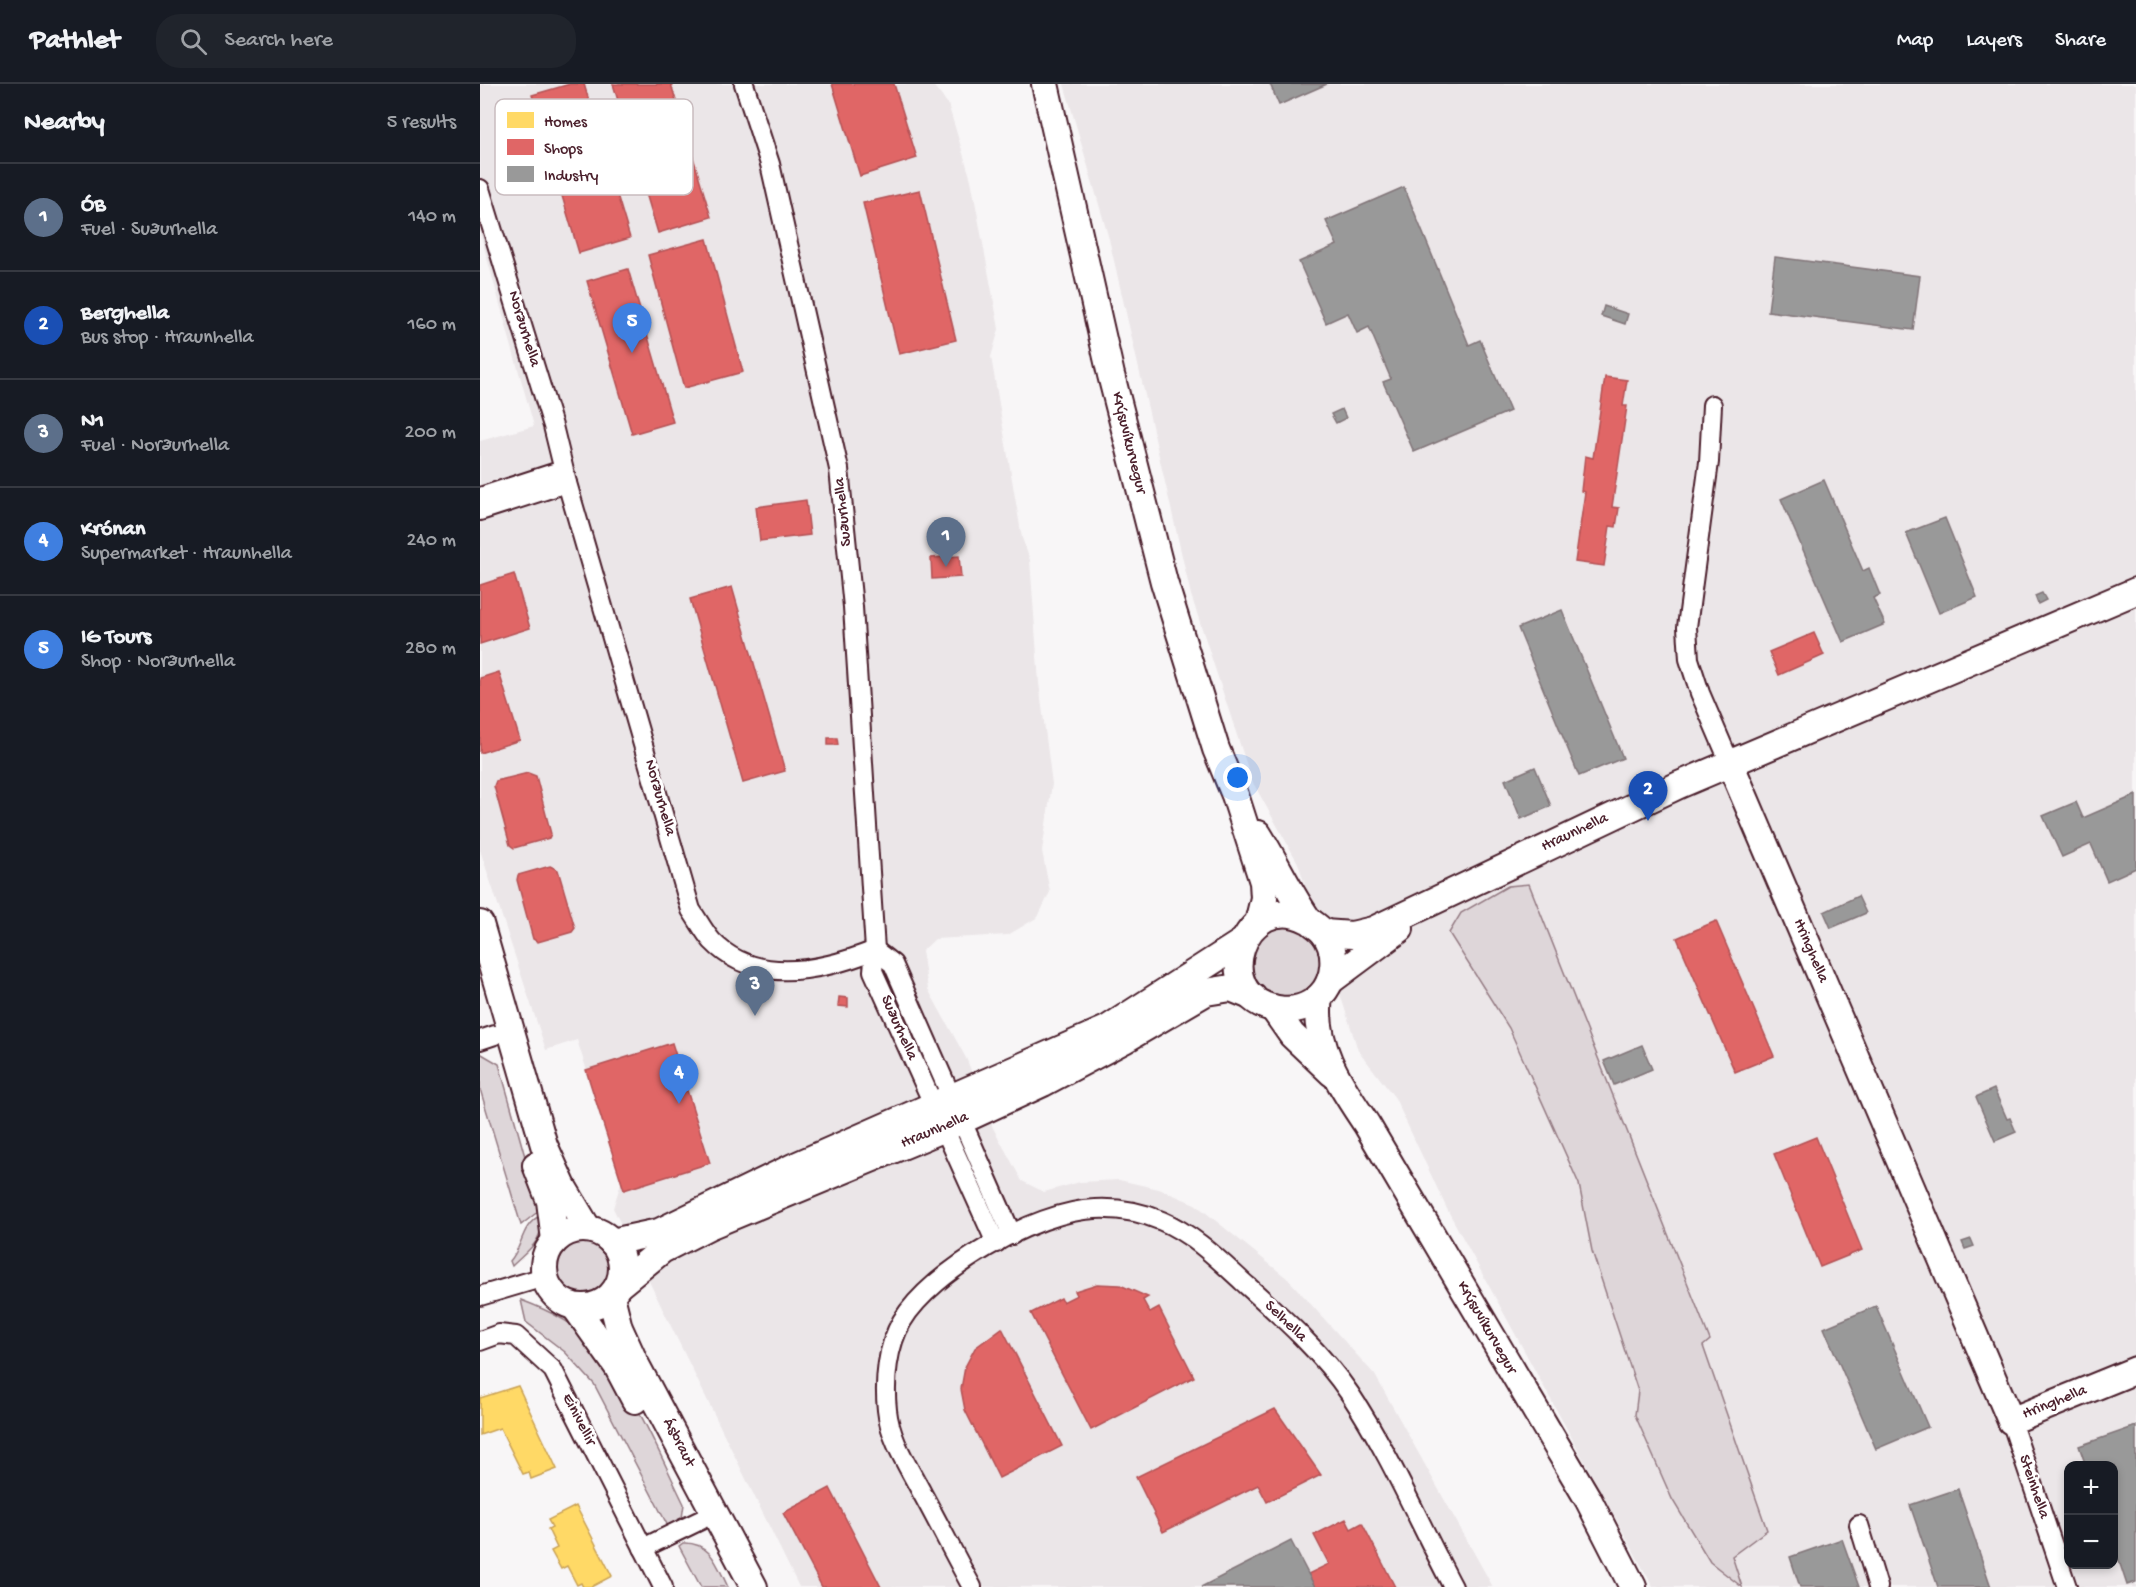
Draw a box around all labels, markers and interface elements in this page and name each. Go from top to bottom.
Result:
search box [156,14,576,68]
text: Pathlet [30,25,120,58]
icon: search [177,25,210,58]
text: Search here [225,28,333,54]
text: Map [1897,29,1933,54]
text: Layers [1966,29,2022,54]
text: Share [2055,29,2106,54]
legend [495,99,693,195]
text: Nearby [24,108,105,139]
text: 5 results [387,112,456,135]
text: Homes [544,114,588,133]
text: Shops [544,141,583,160]
text: Industry [544,168,598,187]
text: ÓB [81,193,106,219]
text: 1 [39,206,48,229]
text: 140 m [408,206,456,229]
text: Fuel · Suðurhella [81,219,217,242]
street label: Norðurhella [502,289,544,370]
text: Berghella [81,301,169,327]
pin: 5 [612,304,652,353]
text: 2 [39,314,48,337]
text: 160 m [407,314,456,337]
text: Bus stop · Hraunhella [81,327,254,350]
street label: Krýsuvíkurvegur [1106,390,1150,497]
text: N1 [81,409,104,435]
text: 3 [38,422,49,445]
text: 200 m [405,422,456,445]
text: Fuel · Norðurhella [81,435,229,458]
street label: Suðurhella [831,476,857,547]
text: Krónan [81,517,145,543]
pin: 1 [926,518,966,567]
text: 4 [39,530,48,553]
text: 240 m [406,530,456,553]
text: Supermarket · Hraunhella [81,543,292,566]
text: IG Tours [81,625,151,651]
text: 5 [38,638,49,661]
text: 280 m [405,638,456,661]
text: Shop · Norðurhella [81,651,235,674]
street label: Norðurhella [639,758,679,839]
your location [1223,763,1252,792]
pin: 2 [1628,772,1668,821]
street label: Hraunhella [1539,809,1612,857]
street label: Hringhella [1788,916,1832,987]
pin: 3 [736,966,774,1016]
street label: Suðurhella [875,993,921,1064]
pin: 4 [660,1054,698,1104]
street label: Hraunhella [898,1108,973,1154]
street label: Krýsuvíkurvegur [1452,1278,1521,1379]
street label: Selhella [1260,1297,1311,1348]
street label: Hringhella [2020,1381,2091,1424]
street label: Einivellir [557,1391,600,1450]
street label: Ásbraut [657,1415,700,1472]
street label: Steinhella [2013,1453,2053,1522]
map controls [2064,1461,2118,1569]
button: + [2064,1461,2118,1515]
button: − [2064,1515,2118,1569]

